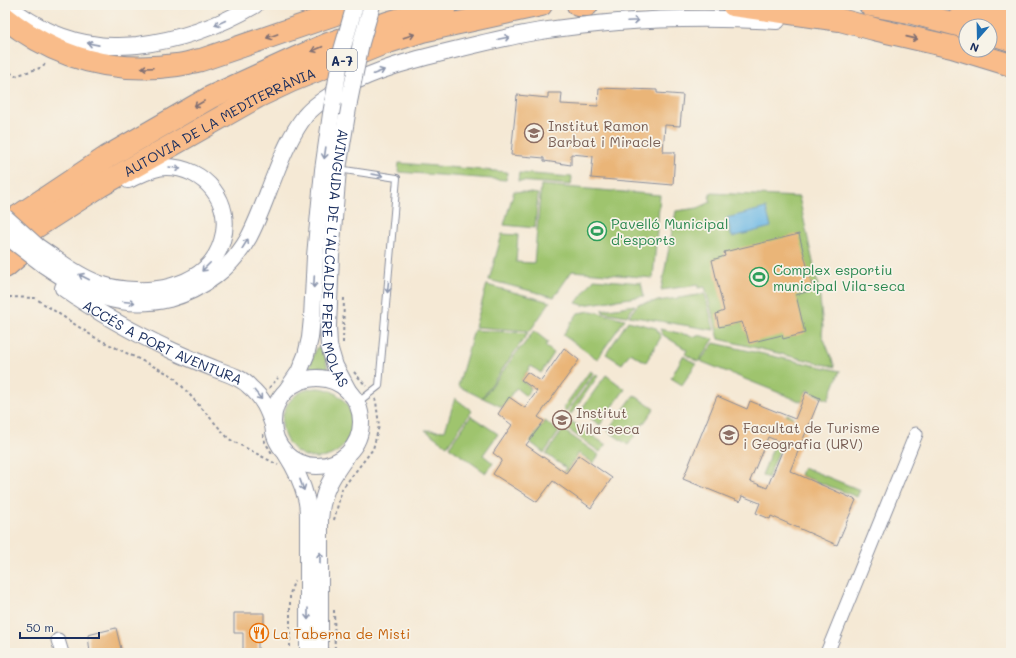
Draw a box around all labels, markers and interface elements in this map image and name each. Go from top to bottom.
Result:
one-way arrow [626,17,639,24]
north arrow [958,18,998,58]
one-way arrow [214,20,226,27]
one-way arrow [267,32,279,40]
one-way arrow [402,32,415,39]
one-way arrow [497,34,510,42]
one-way arrow [905,34,918,42]
text: N [968,39,981,56]
one-way arrow [87,40,100,48]
one-way arrow [312,45,324,53]
road number: A-7 [327,49,357,71]
street label: AUTOVIA DE LA MEDITERRÀNIA [119,63,318,181]
one-way arrow [141,64,154,71]
one-way arrow [372,67,384,75]
one-way arrow [194,100,206,108]
place label: Institut Ramon Barbat i Miracle [548,116,661,151]
school or university icon: Institut Ramon Barbat i Miracle [523,122,545,144]
street label: AVINGUDA DE L'ALCALDE PERE MOLAS [318,128,354,390]
one-way arrow [321,146,329,159]
one-way arrow [168,164,181,172]
one-way arrow [370,171,383,179]
place label: Pavelló Municipal d'esports [611,214,728,249]
sports icon: Pavelló Municipal d'esports [586,220,608,242]
one-way arrow [241,239,249,250]
place label: Complex esportiu municipal Vila-seca [773,260,906,295]
one-way arrow [201,262,211,272]
sports icon: Complex esportiu municipal Vila-seca [748,266,770,288]
one-way arrow [79,273,91,280]
one-way arrow [310,275,318,288]
one-way arrow [384,280,391,293]
street label: ACCÉS A PORT AVENTURA [80,295,246,388]
one-way arrow [122,299,135,306]
one-way arrow [253,390,262,401]
place label: Institut Vila-seca [576,403,640,438]
school or university icon: Institut Vila-seca [551,409,573,431]
place label: Facultat de Turisme i Geografia (URV) [743,418,880,453]
school or university icon: Facultat de Turisme i Geografia (URV) [718,424,740,446]
one-way arrow [298,479,306,491]
one-way arrow [316,552,324,565]
one-way arrow [304,607,312,620]
scale bar [20,614,99,640]
text: 50 m [26,619,54,635]
restaurant icon: La Taberna de Misti [248,622,270,644]
place label: La Taberna de Misti [273,624,410,643]

